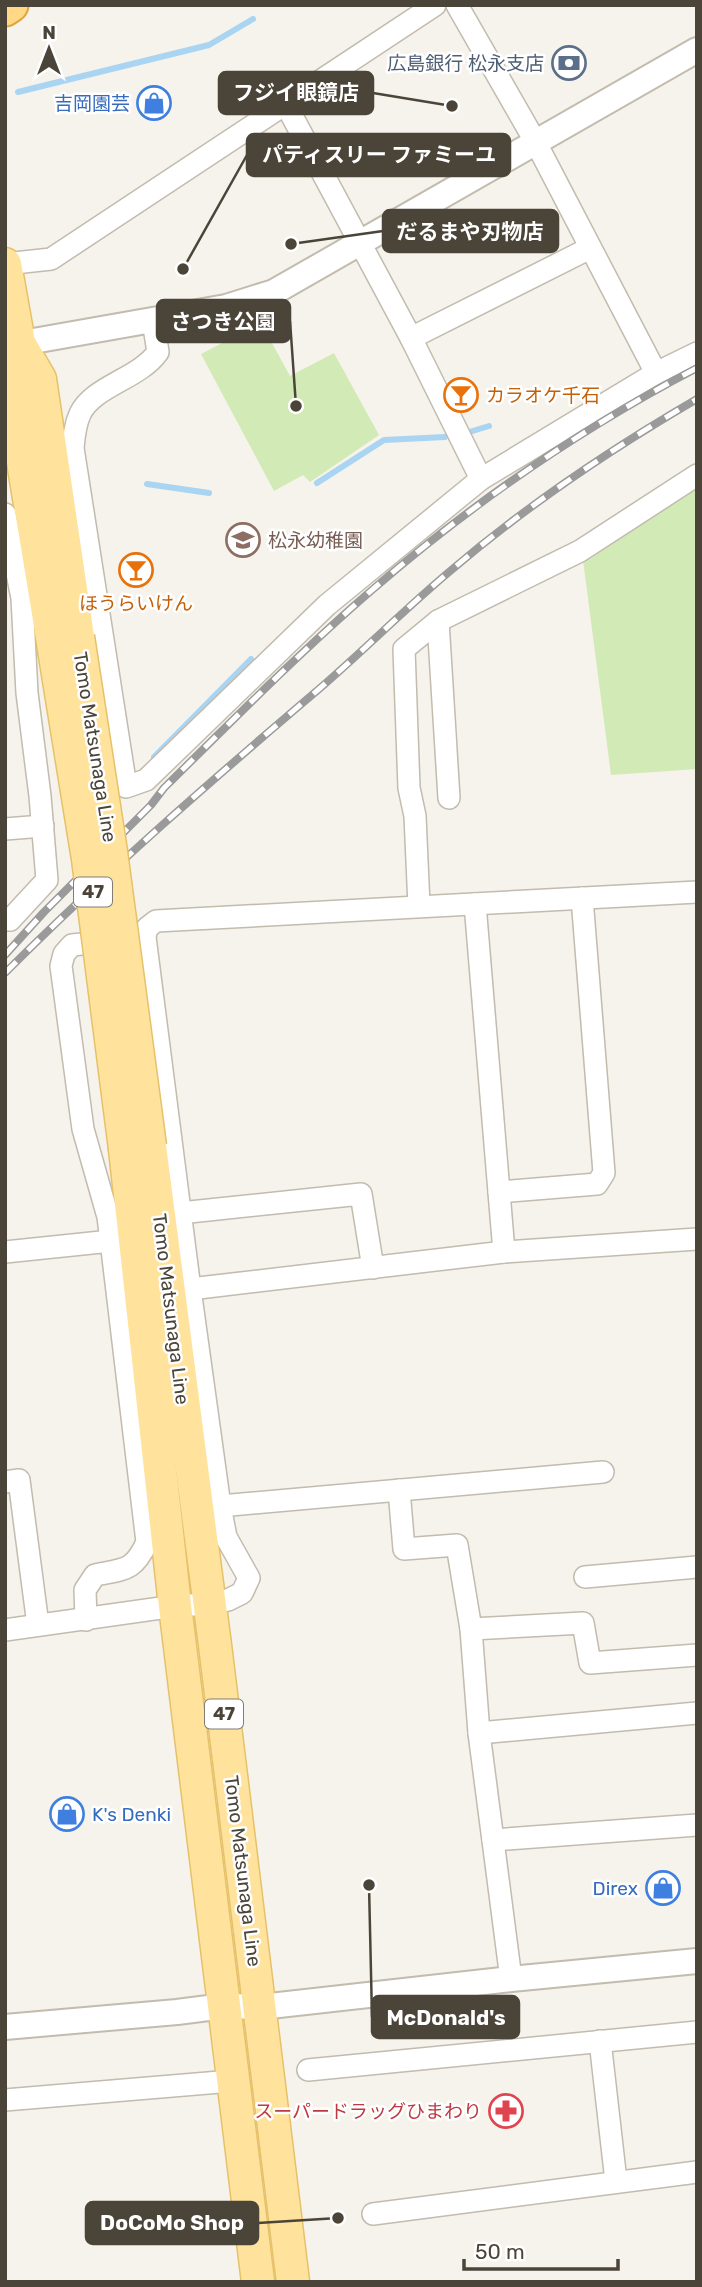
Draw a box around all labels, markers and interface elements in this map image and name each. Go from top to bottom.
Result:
north arrow [14,14,84,84]
text: N [42,21,56,44]
bank icon: 広島銀行 松永支店 [550,44,588,82]
place label: 広島銀行 松永支店 [387,52,544,75]
callout: フジイ眼鏡店 [219,72,373,114]
text: フジイ眼鏡店 [233,80,359,105]
shop icon: 吉岡園芸 [135,84,173,122]
place label: 吉岡園芸 [54,92,130,115]
callout: パティスリー ファミーユ [247,134,510,176]
text: パティスリー ファミーユ [262,142,496,167]
callout: だるまや刃物店 [383,210,558,252]
text: だるまや刃物店 [397,219,544,244]
callout: さつき公園 [157,300,290,342]
text: さつき公園 [171,309,276,334]
bar icon: カラオケ千石 [442,376,480,414]
place label: カラオケ千石 [486,384,600,407]
school or university icon: 松永幼稚園 [224,521,262,559]
place label: 松永幼稚園 [268,529,363,552]
bar icon: ほうらいけん [117,551,155,589]
place label: ほうらいけん [79,592,193,615]
street label: Tomo Matsunaga Line [69,650,121,844]
road number: 47 [74,878,112,906]
street label: Tomo Matsunaga Line [148,1212,194,1406]
road number: 47 [205,1700,243,1728]
street label: Tomo Matsunaga Line [220,1774,266,1968]
shop icon: K's Denki [48,1795,86,1833]
place label: K's Denki [92,1803,171,1826]
shop icon: Direx [644,1869,682,1907]
place label: Direx [593,1877,638,1900]
callout: McDonald's [372,1996,519,2038]
text: McDonald's [386,2005,506,2030]
pharmacy icon: スーパードラッグひまわり [487,2092,525,2130]
place label: スーパードラッグひまわり [254,2100,482,2123]
callout: DoCoMo Shop [86,2202,258,2244]
text: DoCoMo Shop [100,2210,244,2235]
scale bar [464,2228,618,2272]
text: 50 m [475,2239,525,2264]

